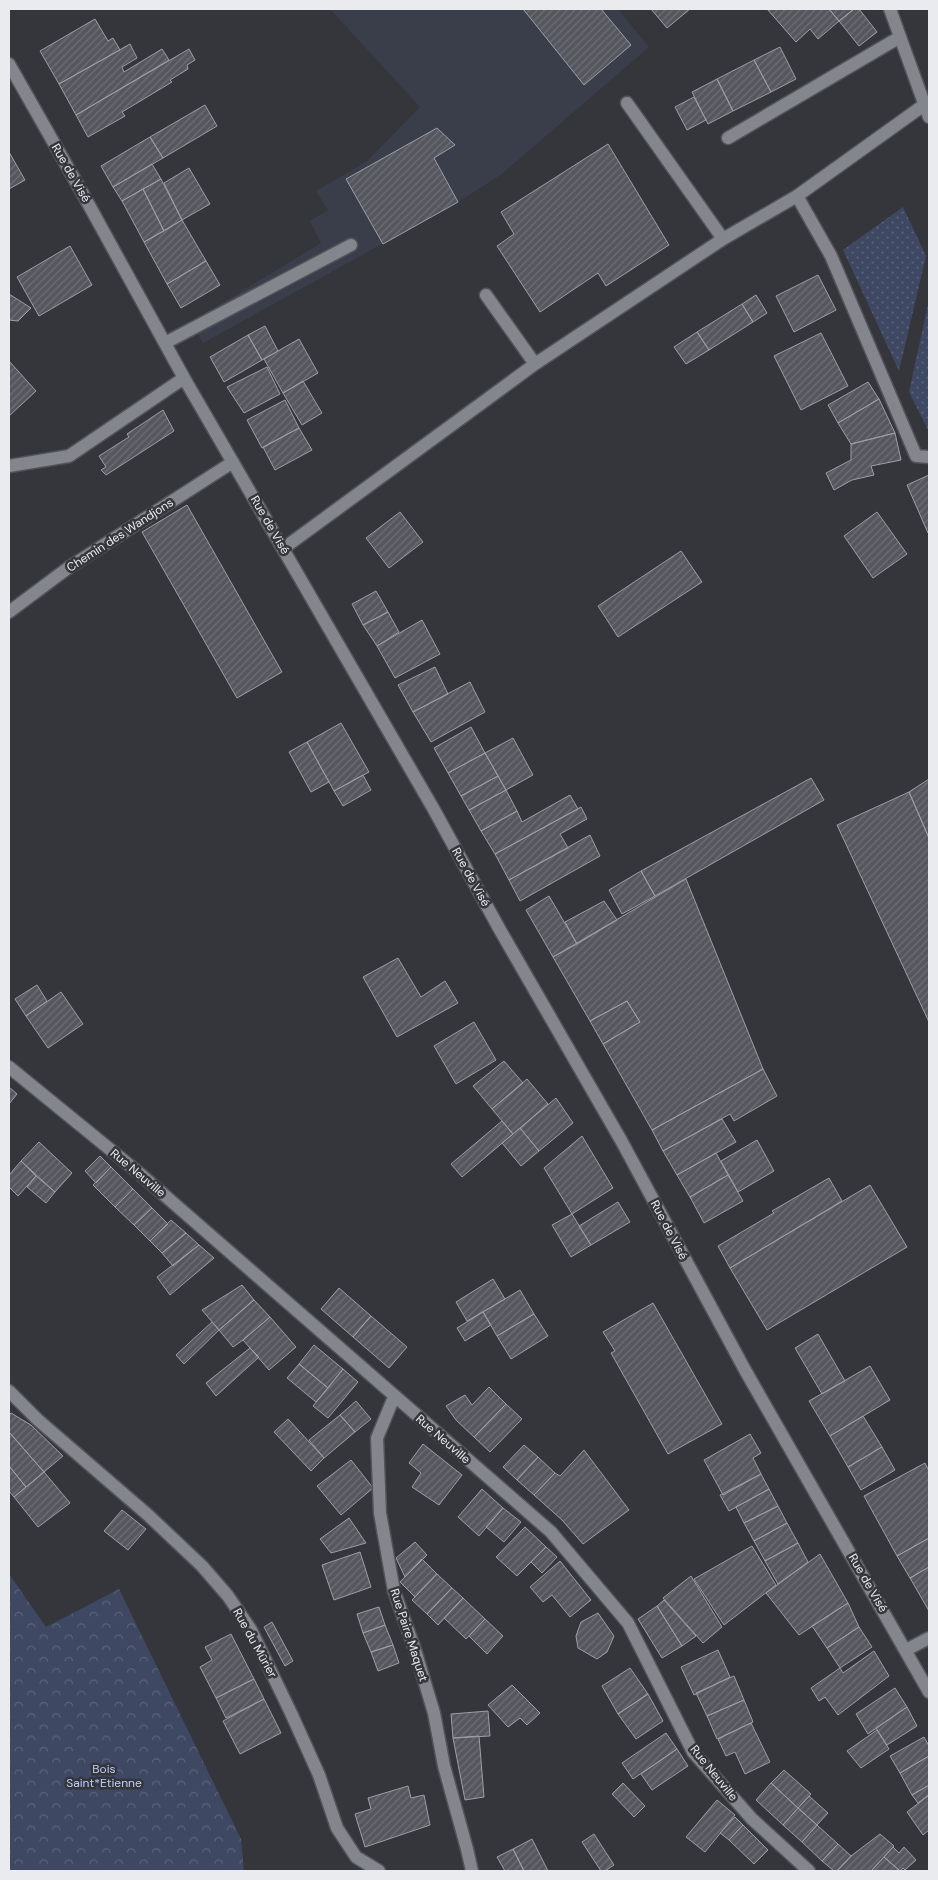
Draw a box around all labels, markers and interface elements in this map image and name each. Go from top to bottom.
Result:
street label: Rue de Visé [48,141,94,205]
street label: Rue de Visé [247,493,293,557]
street label: Chemin des Wandjons [63,494,177,576]
street label: Rue de Visé [448,845,494,910]
street label: Rue Neuville [107,1145,169,1201]
street label: Rue de Visé [647,1197,691,1263]
street label: Rue Neuville [412,1411,474,1467]
street label: Rue de Visé [845,1551,891,1615]
street label: Rue Paire Maquet [386,1587,432,1684]
street label: Rue du Mûrier [229,1605,281,1681]
street label: Rue Neuville [687,1742,742,1804]
park label: Bois Saint*Etienne [66,1761,142,1791]

